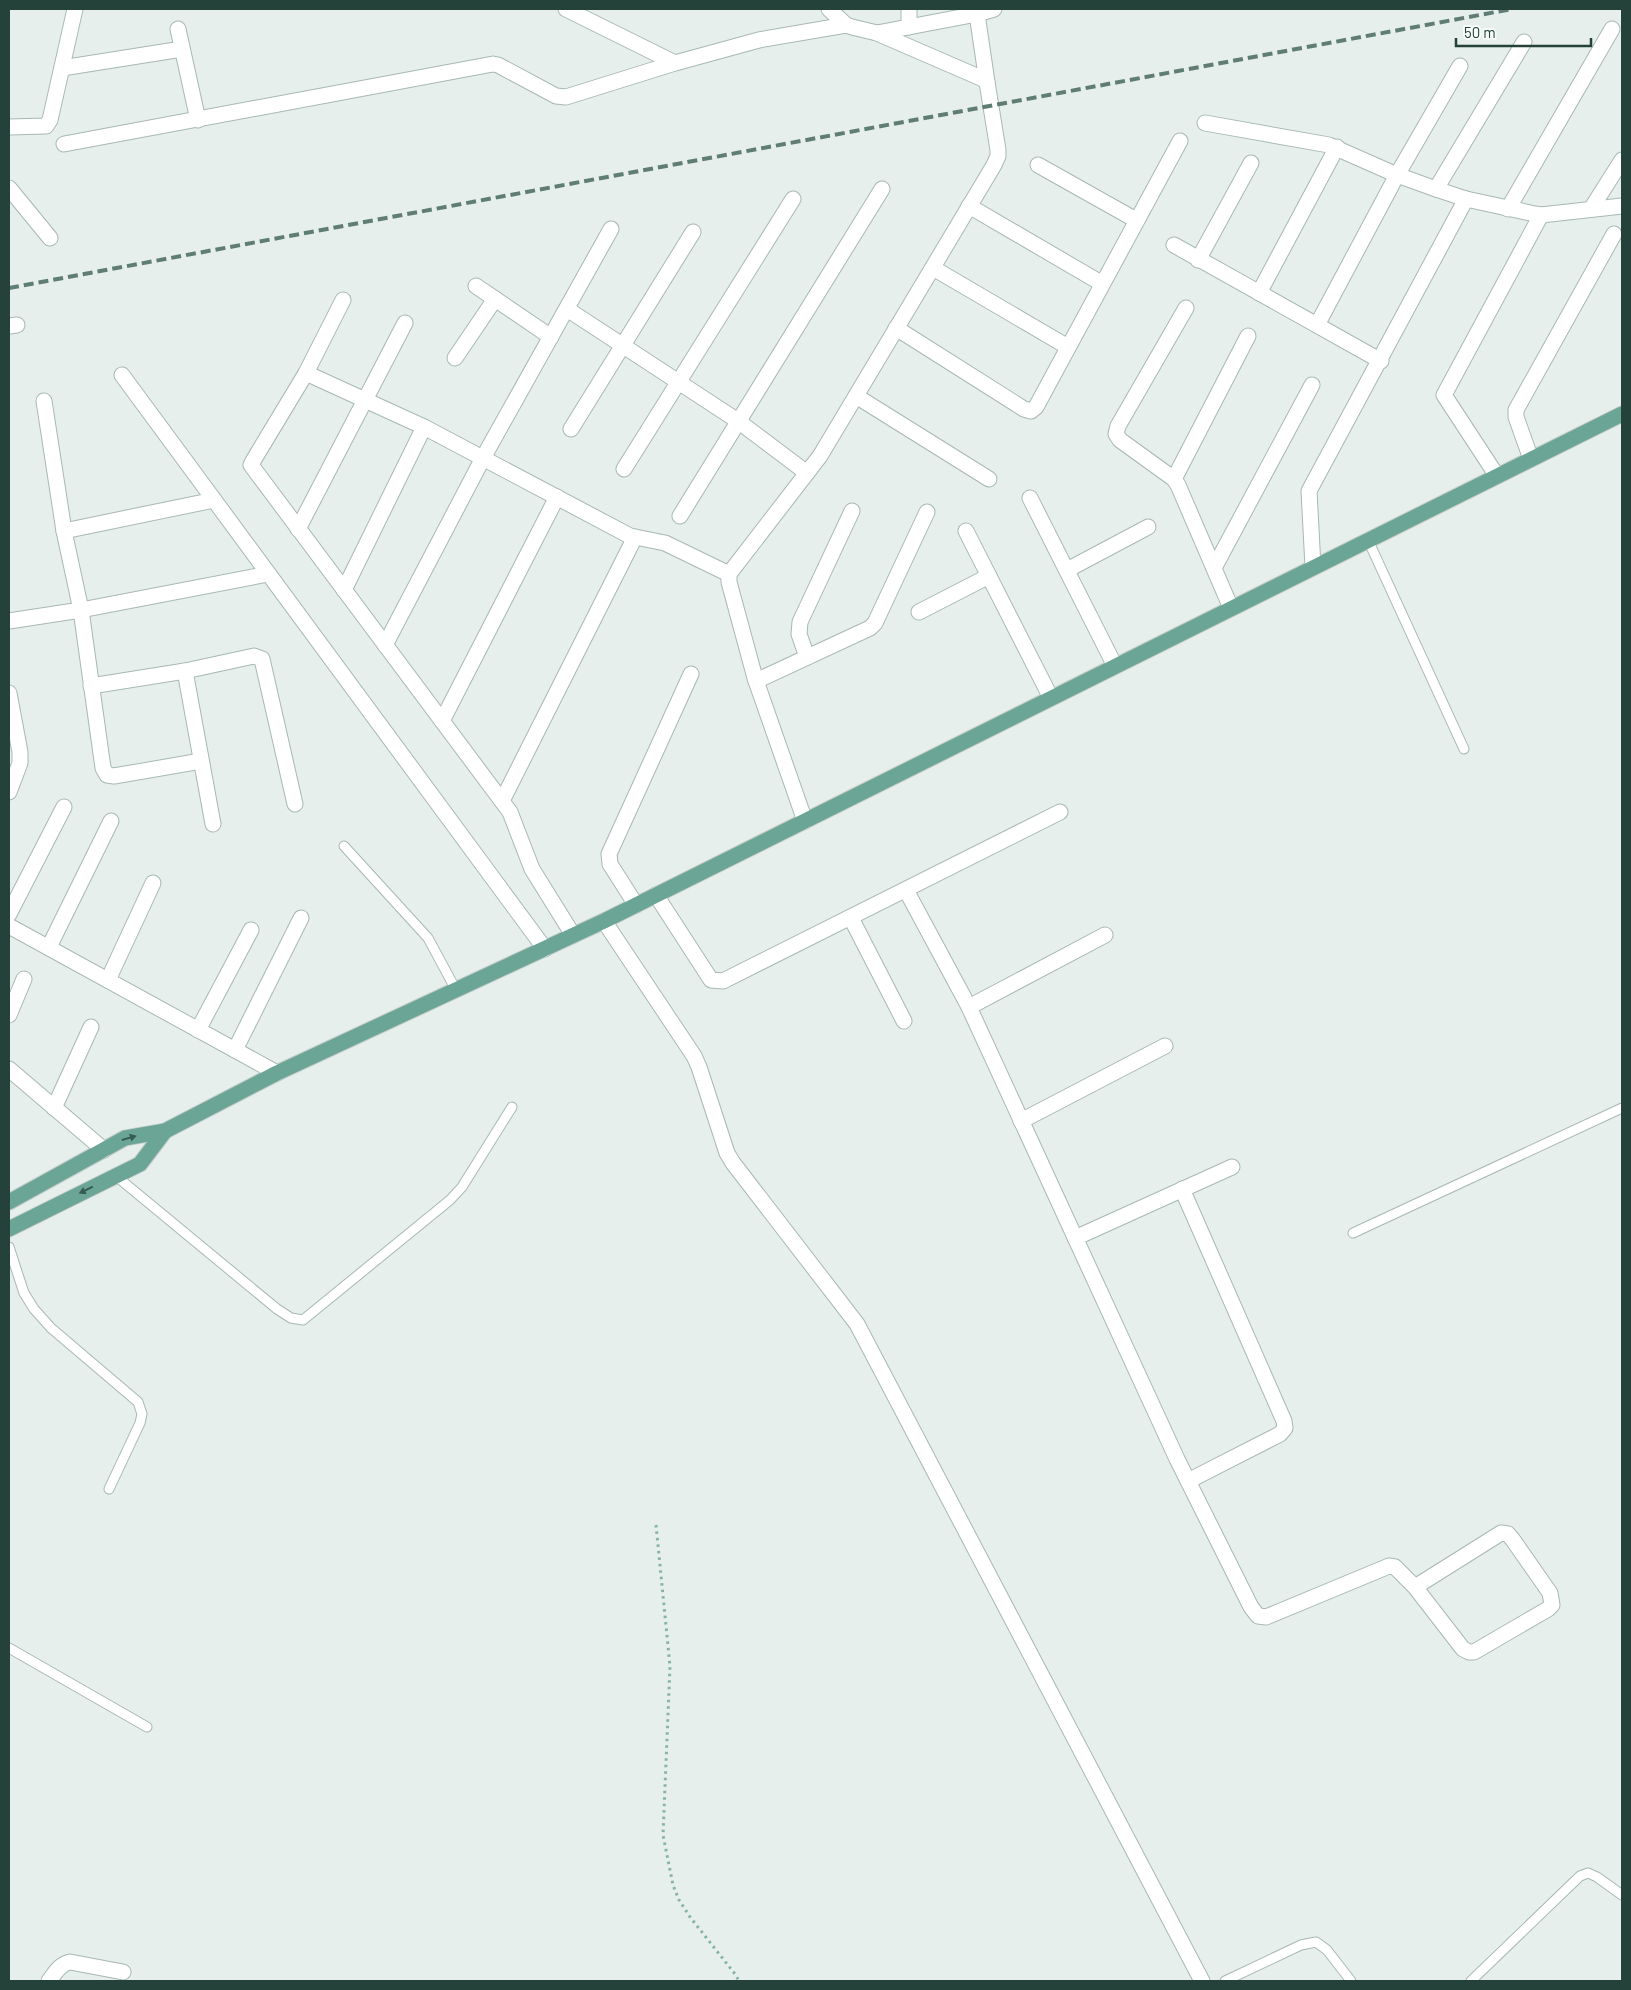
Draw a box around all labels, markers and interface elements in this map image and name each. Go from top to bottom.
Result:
scale bar [1456,15,1591,47]
text: 50 m [1464,23,1496,41]
one-way arrow [122,1134,137,1142]
one-way arrow [79,1187,93,1195]

